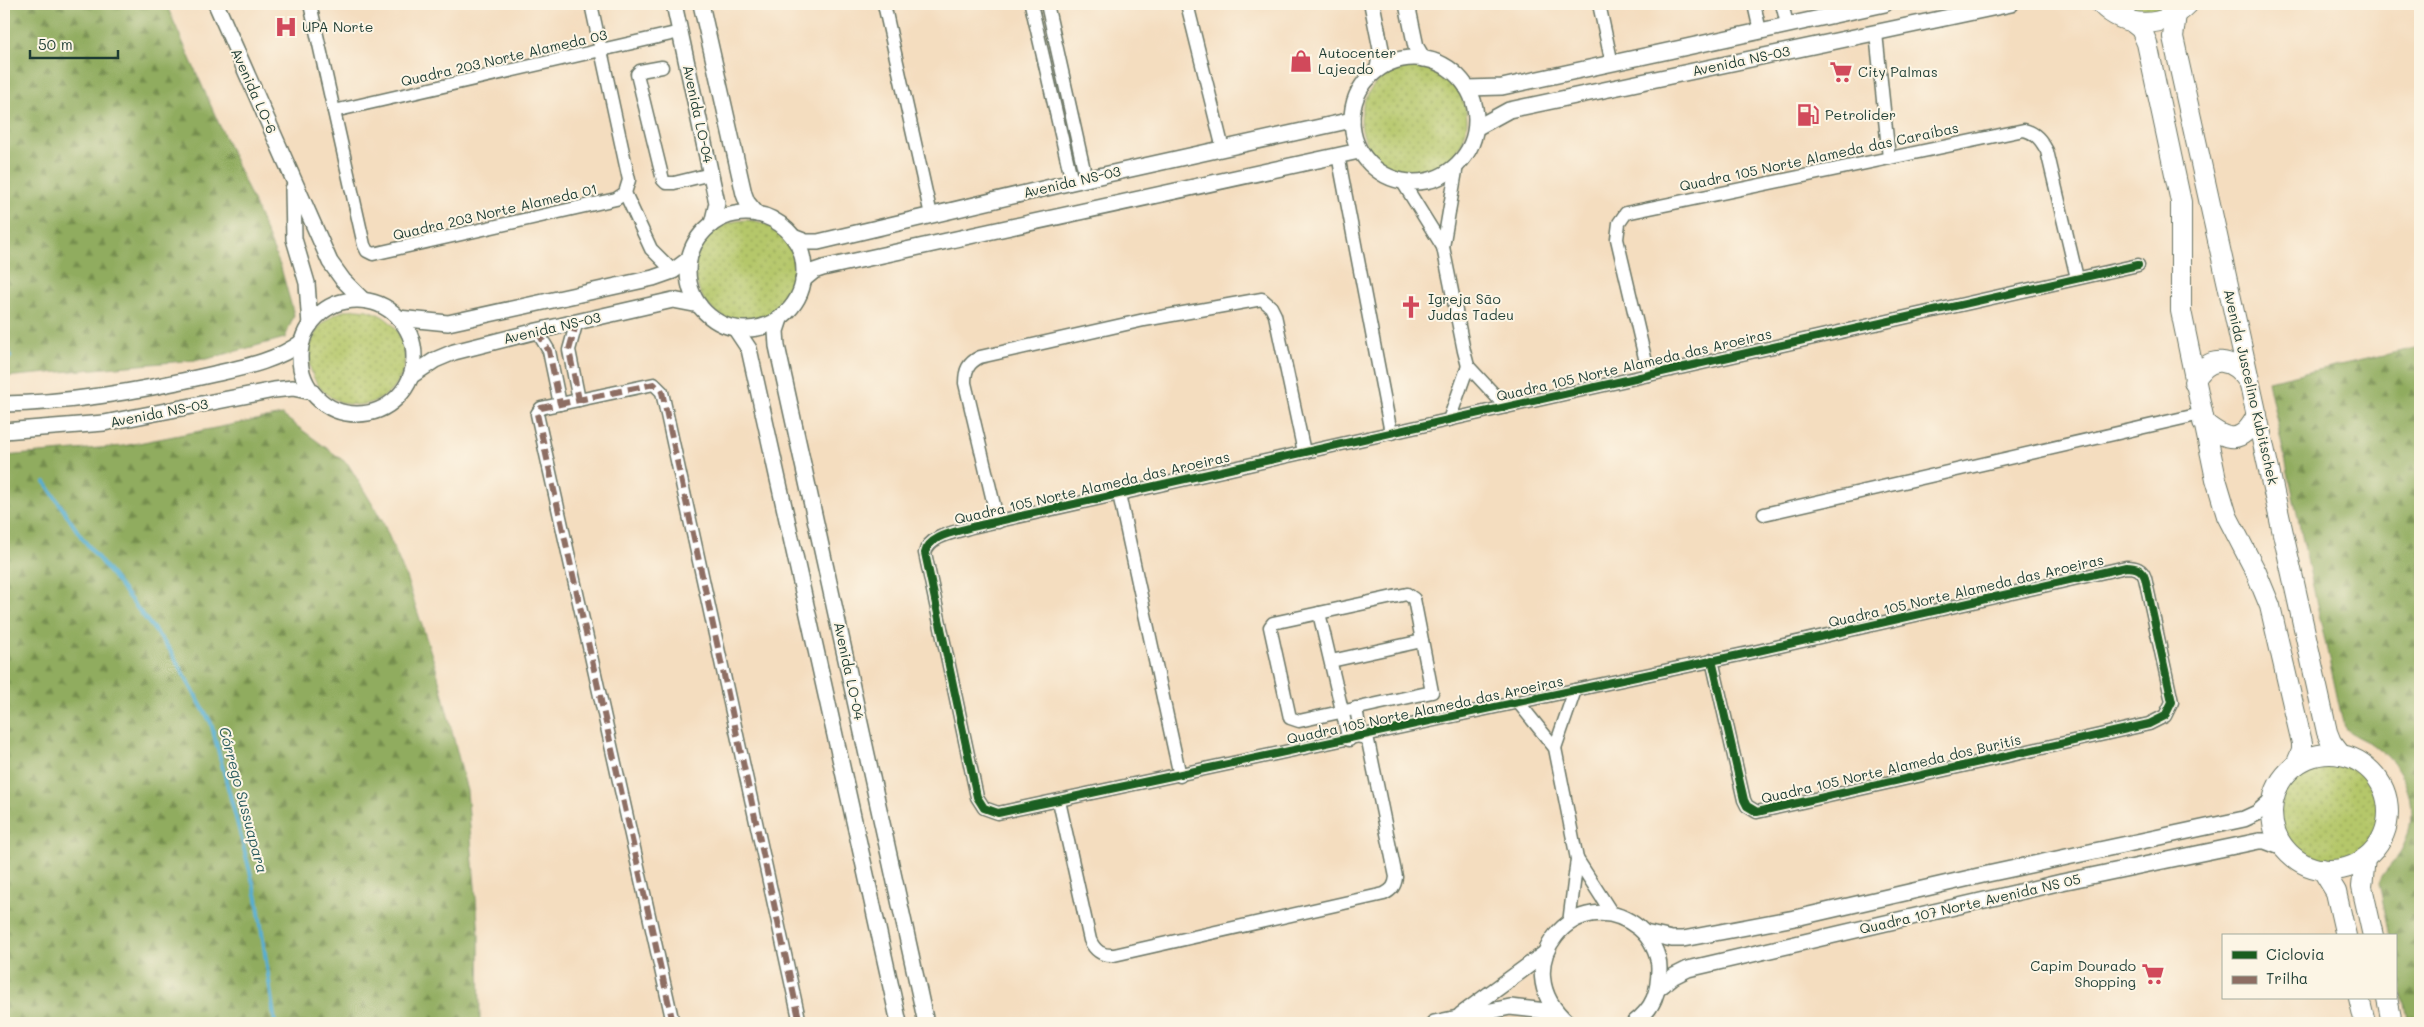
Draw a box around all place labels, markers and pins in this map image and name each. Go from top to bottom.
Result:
hospital icon: UPA Norte [273,14,299,40]
place label: UPA Norte [302,17,373,36]
place label: Autocenter Lajeado [1318,43,1396,78]
shop icon: Autocenter Lajeado [1288,48,1314,74]
supermarket icon: City Palmas [1828,59,1854,85]
place label: City Palmas [1858,62,1938,81]
fuel station icon: Petrolider [1795,102,1821,128]
place label: Petrolider [1825,105,1896,124]
place label: Igreja São Judas Tadeu [1428,289,1514,324]
church icon: Igreja São Judas Tadeu [1398,294,1424,320]
place label: Capim Dourado Shopping [2030,956,2136,991]
supermarket icon: Capim Dourado Shopping [2140,961,2166,987]

